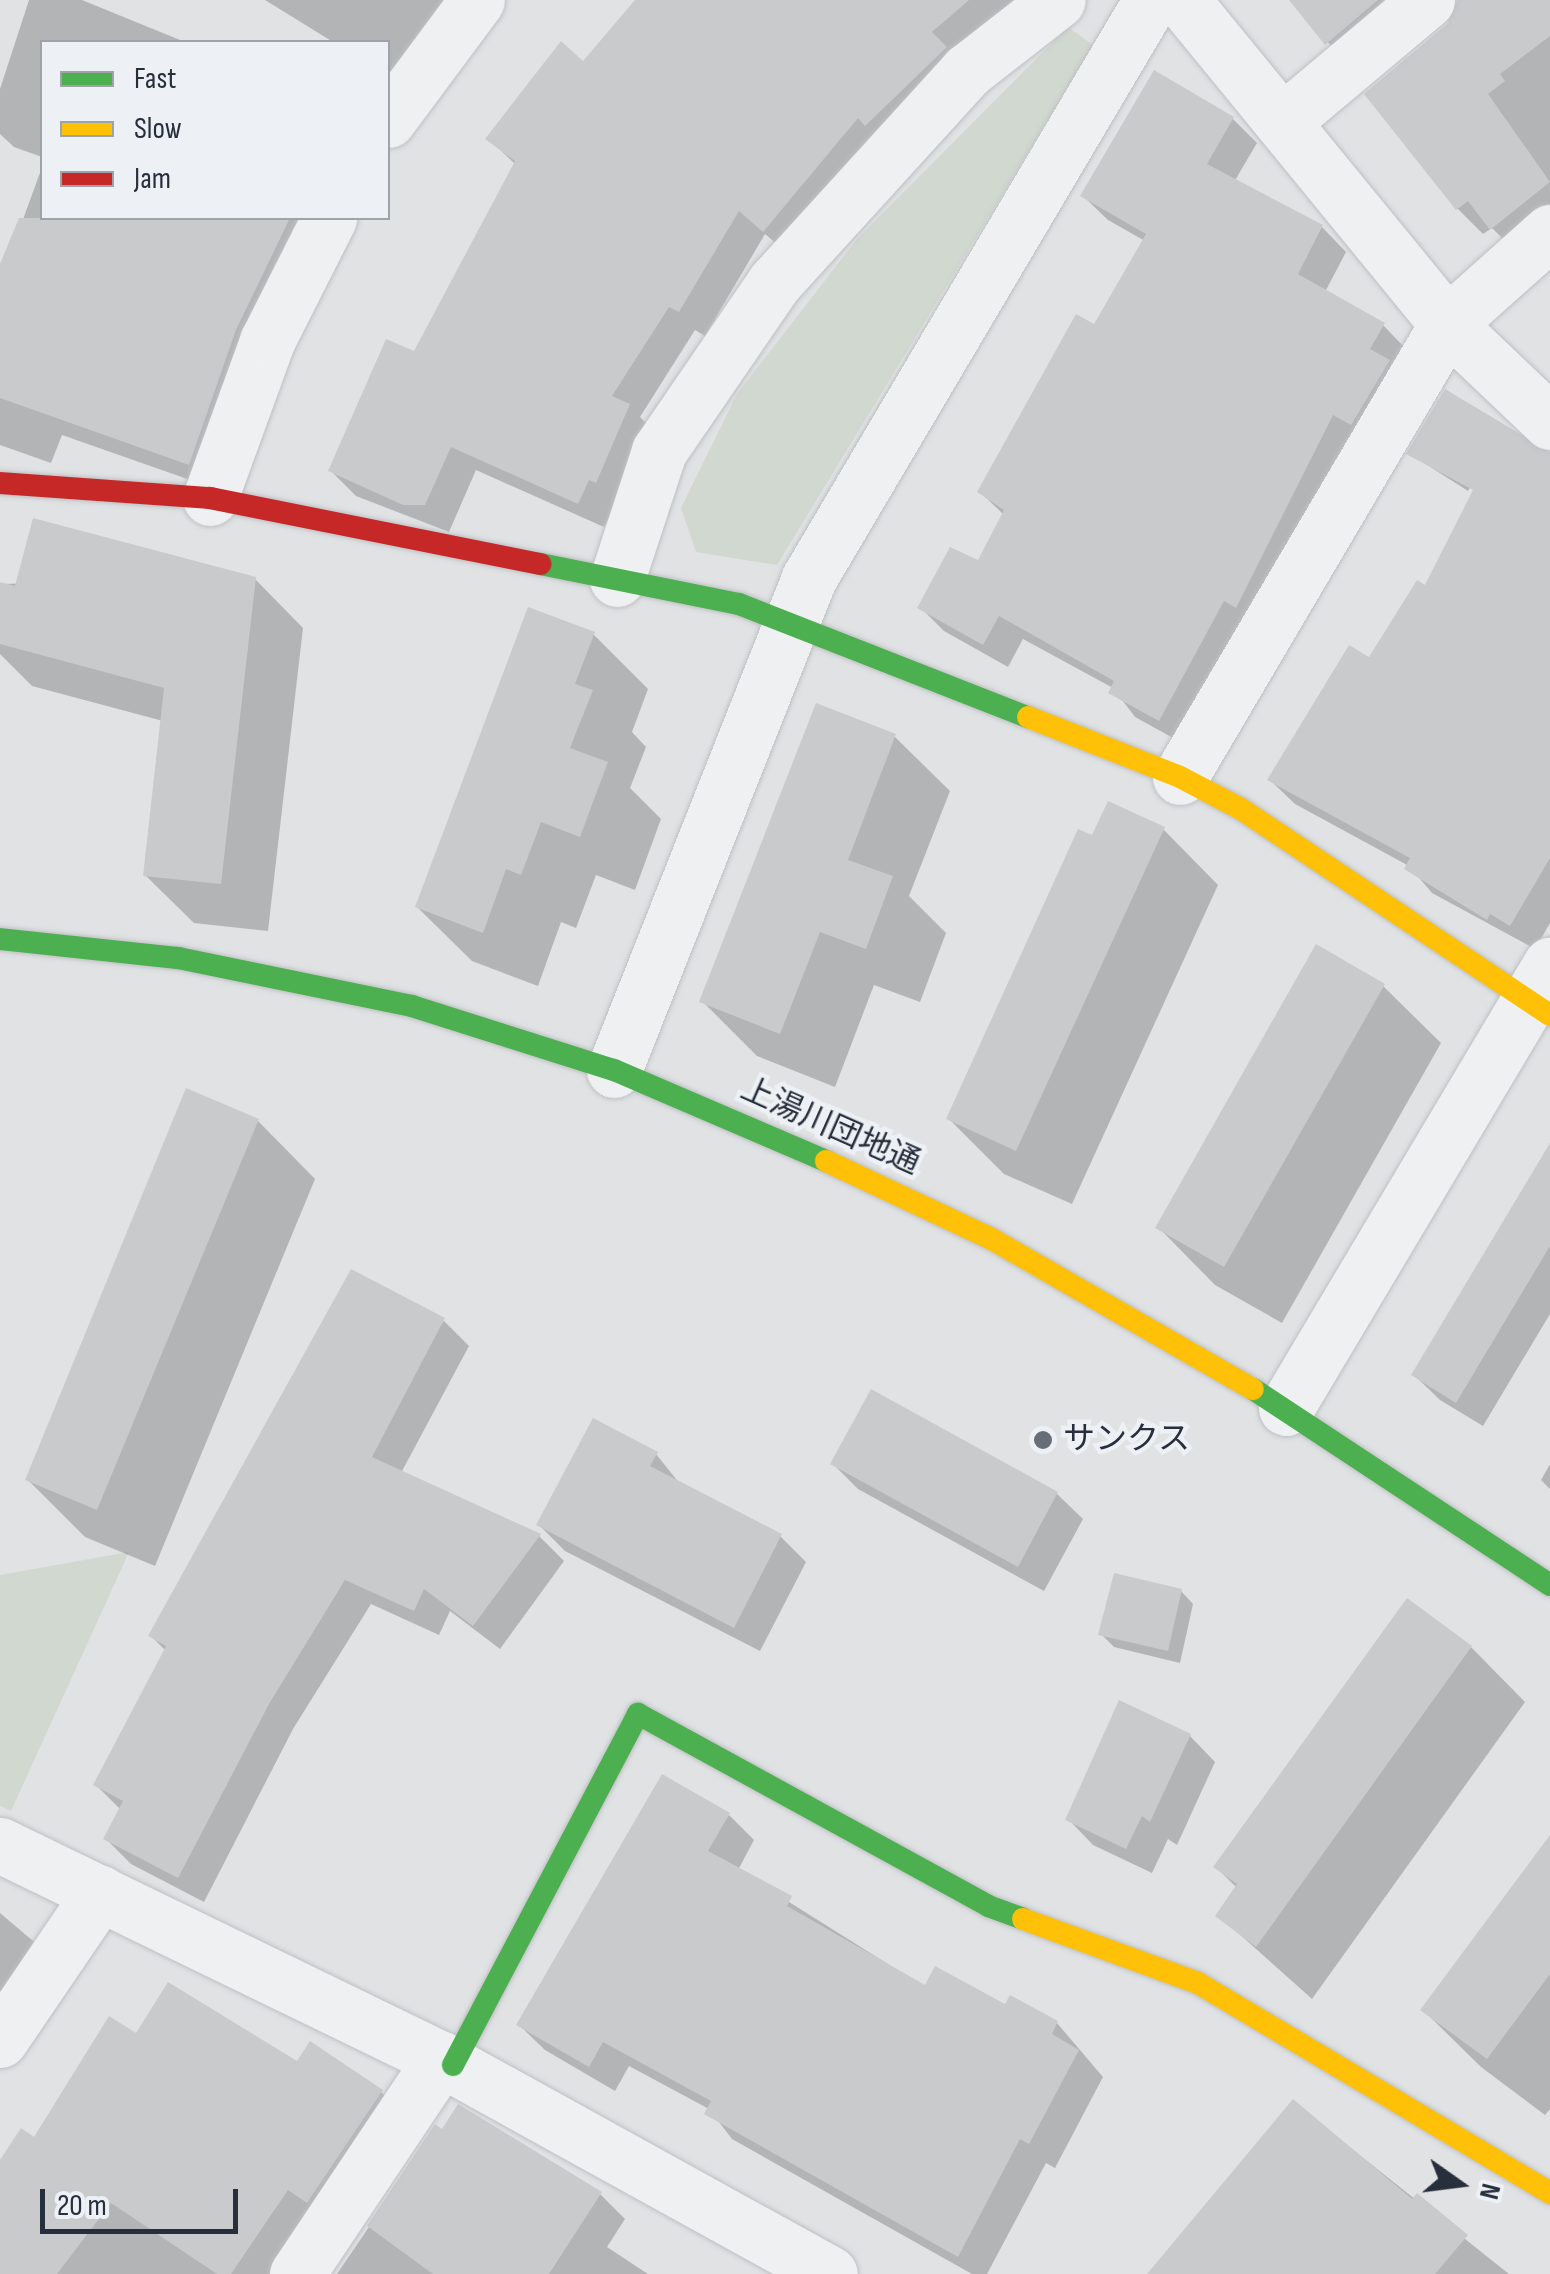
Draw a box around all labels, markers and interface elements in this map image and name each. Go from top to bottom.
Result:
legend [40,40,390,220]
text: Fast [134,61,176,97]
text: Slow [134,111,182,147]
text: Jam [134,161,171,197]
street label: 上湯川団地通 [734,1070,926,1184]
place label: サンクス [1063,1421,1191,1459]
marker: サンクス [1032,1429,1054,1451]
north arrow [1410,2134,1510,2234]
scale bar [45,2169,242,2231]
text: N [1472,2180,1507,2203]
text: 20 m [57,2188,107,2224]

